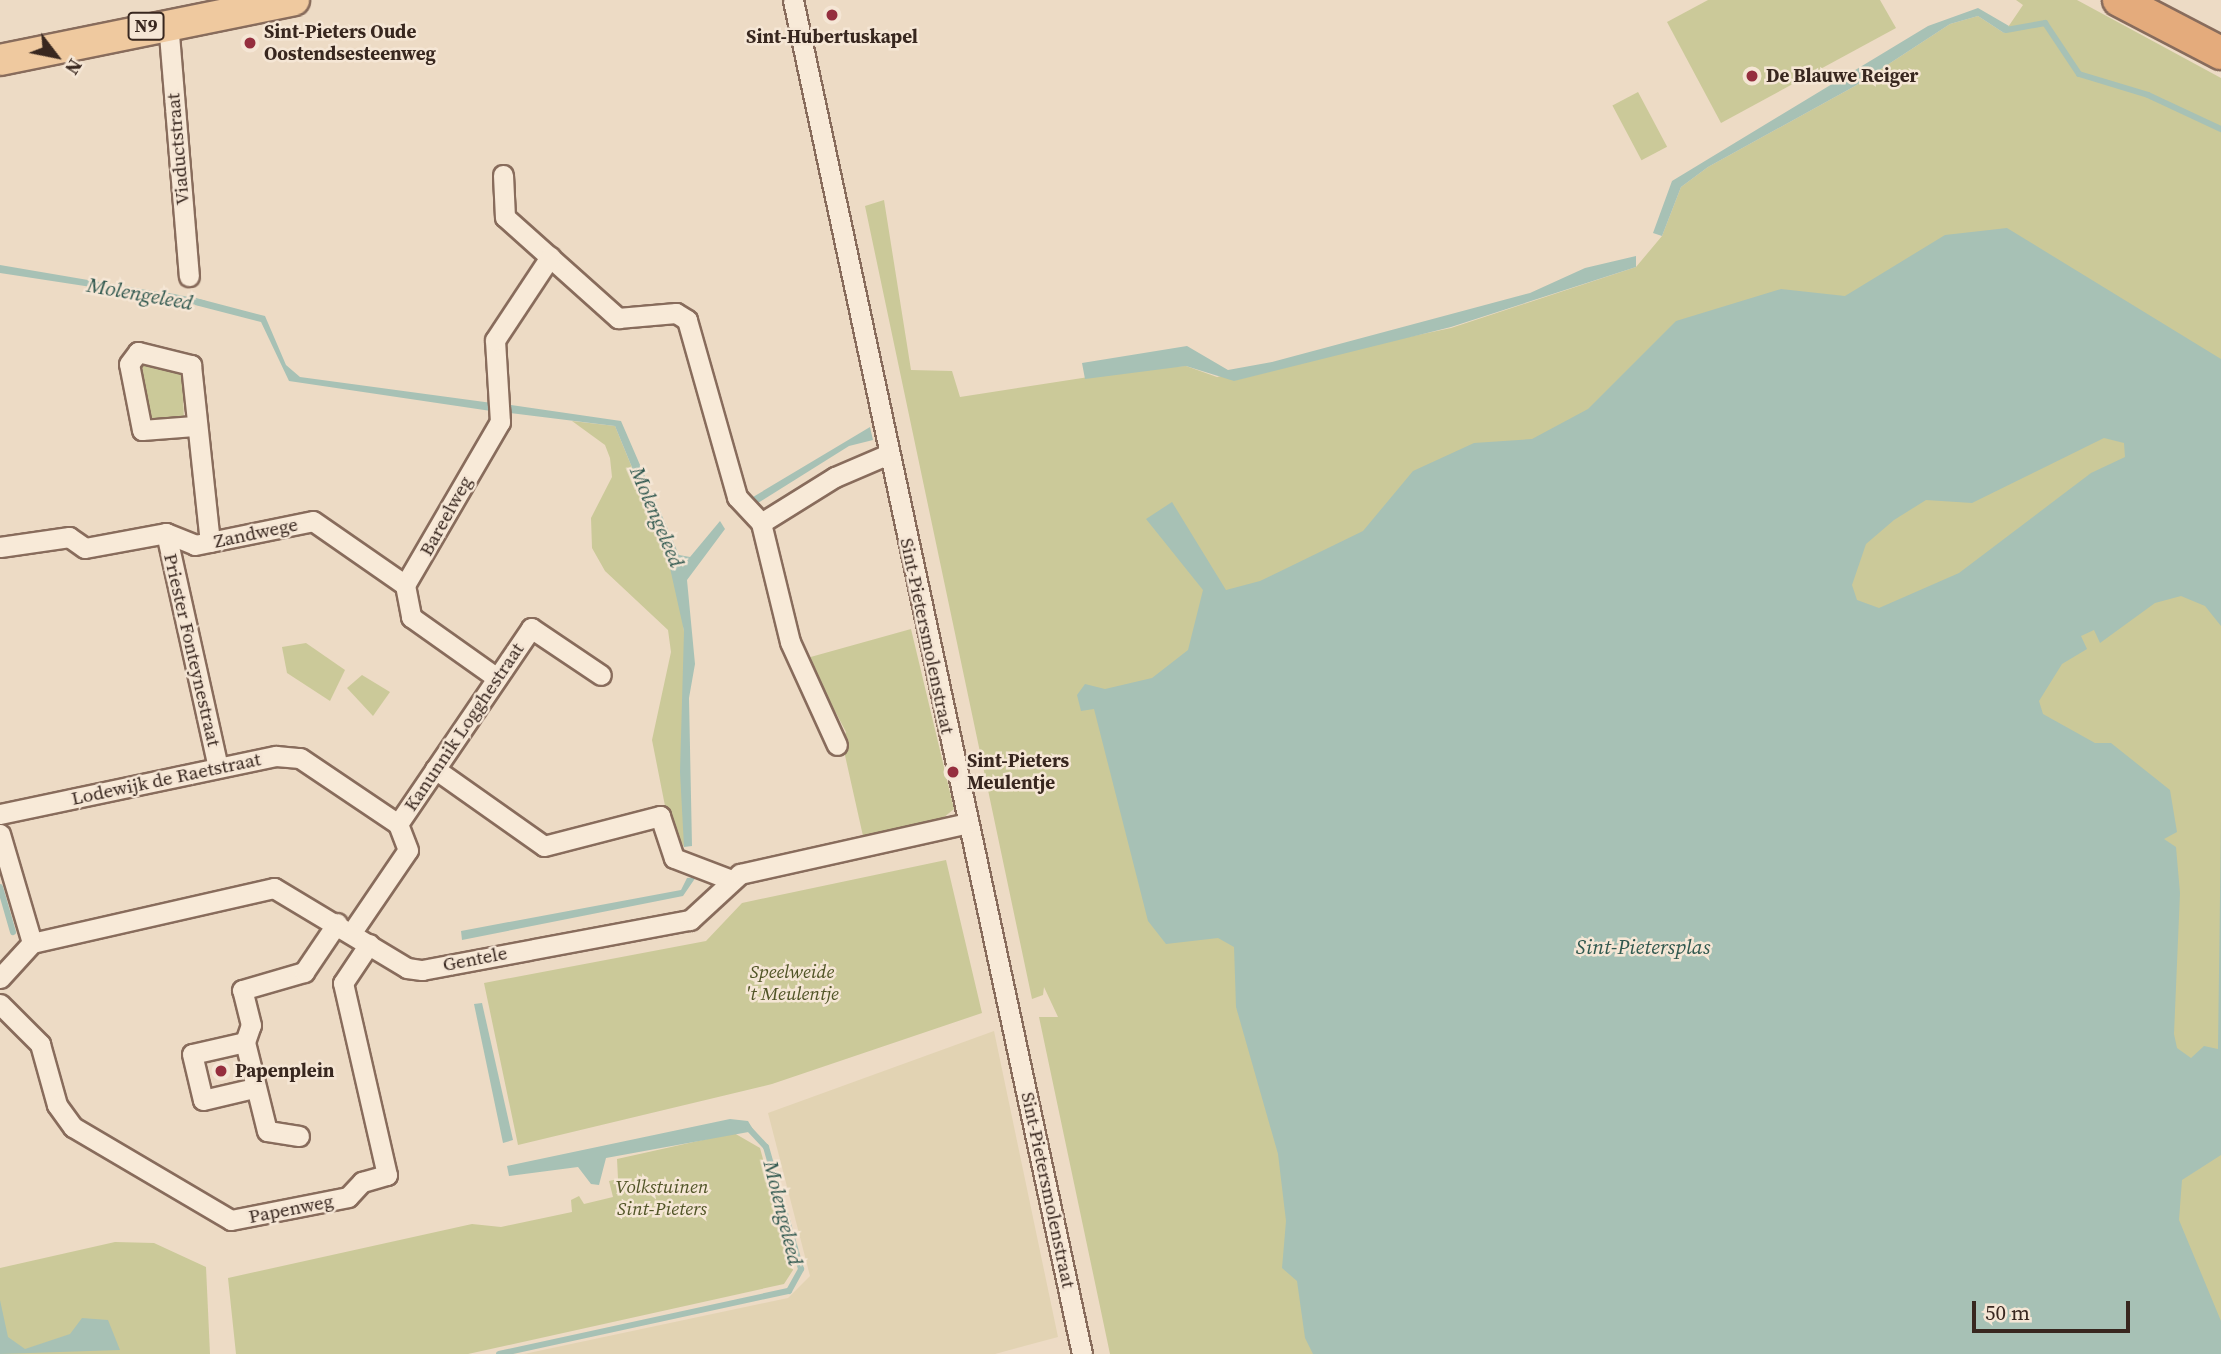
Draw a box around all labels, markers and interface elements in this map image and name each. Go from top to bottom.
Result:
marker: Sint-Hubertuskapel [824,7,840,23]
road number: N9 [127,12,165,41]
north arrow [21,21,91,91]
place label: Sint-Pieters Oude Oostendsesteenweg [264,21,436,65]
place label: Sint-Hubertuskapel [746,26,918,48]
marker: Sint-Pieters Oude Oostendsesteenweg [242,35,258,51]
text: N [59,54,89,80]
place label: De Blauwe Reiger [1766,65,1918,87]
marker: De Blauwe Reiger [1744,68,1760,84]
street label: Viaductstraat [162,92,194,206]
water label: Molengeleed [85,272,195,316]
water label: Molengeleed [624,463,690,571]
street label: Bareelweg [415,472,477,560]
street label: Zandwege [212,513,300,553]
street label: Sint-Pietersmolenstraat [895,536,959,736]
street label: Priester Fonteynestraat [159,551,225,749]
street label: Kanunnik Logghestraat [399,639,529,815]
street label: Lodewijk de Raetstraat [69,748,263,810]
place label: Sint-Pieters Meulentje [967,750,1069,794]
marker: Sint-Pieters Meulentje [945,764,961,780]
water label: Sint-Pietersplas [1576,934,1710,960]
street label: Gentele [441,942,509,976]
park label: Speelweide 't Meulentje [745,961,839,1005]
place label: Papenplein [235,1060,334,1082]
marker: Papenplein [213,1063,229,1079]
street label: Sint-Pietersmolenstraat [1016,1090,1080,1290]
water label: Molengeleed [758,1158,808,1268]
park label: Volkstuinen Sint-Pieters [616,1176,708,1220]
street label: Papenweg [247,1190,335,1228]
scale bar [1976,1288,2134,1332]
text: 50 m [1985,1298,2030,1327]

